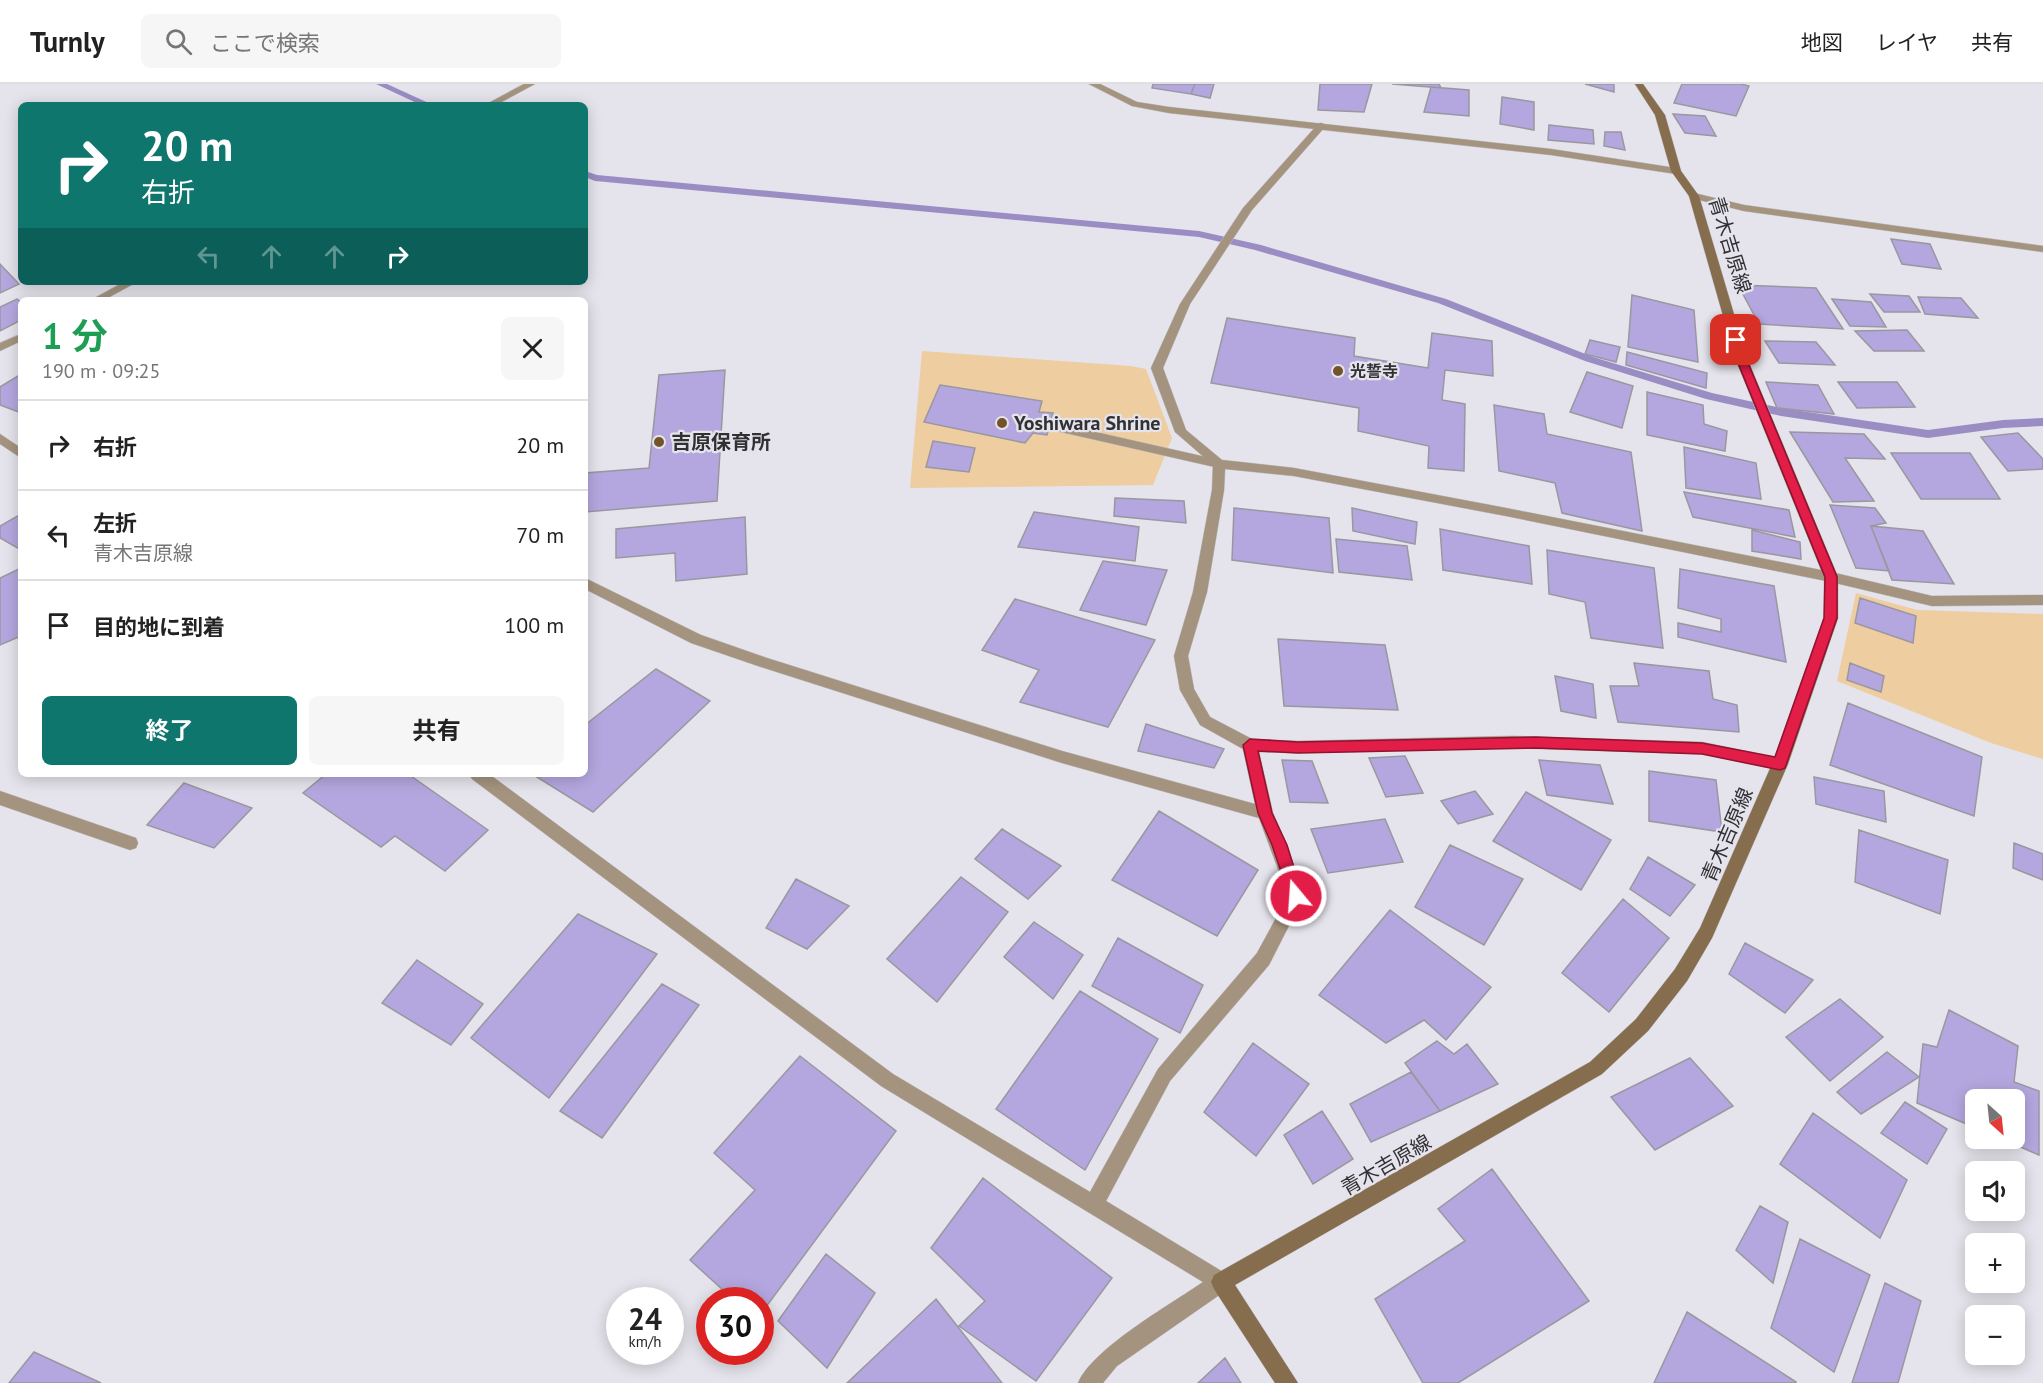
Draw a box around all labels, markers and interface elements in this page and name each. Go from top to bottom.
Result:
search box [141,14,561,68]
text: Turnly [30,23,105,60]
icon: search [162,25,195,58]
text: ここで検索 [210,29,320,57]
text: 地図 [1801,29,1843,56]
text: レイヤ [1876,29,1938,56]
text: 共有 [1971,29,2013,56]
text: 20 m [141,118,233,173]
icon: right [42,126,120,204]
text: 右折 [141,175,195,209]
street label: 青木吉原線 [1703,193,1757,297]
icon: left [192,240,225,273]
icon: ahead [255,240,288,273]
icon: ahead [318,240,351,273]
icon: right [381,240,414,273]
text: 1 分 [42,312,108,359]
pin [1710,314,1761,365]
button: close [501,317,564,380]
icon: arrive [1719,323,1752,356]
text: 190 m · 09:25 [42,358,160,384]
place label: 光誓寺 [1350,361,1398,381]
marker: 光誓寺 [1331,364,1345,378]
place label: Yoshiwara Shrine [1013,410,1160,436]
marker: Yoshiwara Shrine [995,416,1009,430]
icon: right [42,429,75,462]
place label: 吉原保育所 [671,429,771,455]
text: 20 m [516,431,564,459]
text: 右折 [93,433,137,461]
marker: 吉原保育所 [652,435,666,449]
text: 左折 [93,509,137,537]
icon: left [42,519,75,552]
text: 70 m [516,521,564,549]
text: 青木吉原線 [93,540,193,566]
icon: arrive [42,609,75,642]
text: 100 m [504,611,564,639]
text: 目的地に到着 [93,613,225,641]
button: 終了 [42,696,297,765]
button: 共有 [309,696,564,765]
street label: 青木吉原線 [1695,784,1759,886]
position arrow [1264,864,1328,928]
north arrow [1965,1089,2025,1149]
map controls [1965,1089,2025,1365]
street label: 青木吉原線 [1336,1129,1436,1201]
button: sound [1965,1161,2025,1221]
button: + [1965,1233,2025,1293]
speed limit sign: 30 [696,1287,774,1365]
text: 24 [628,1299,662,1338]
button: − [1965,1305,2025,1365]
text: km/h [629,1332,661,1351]

